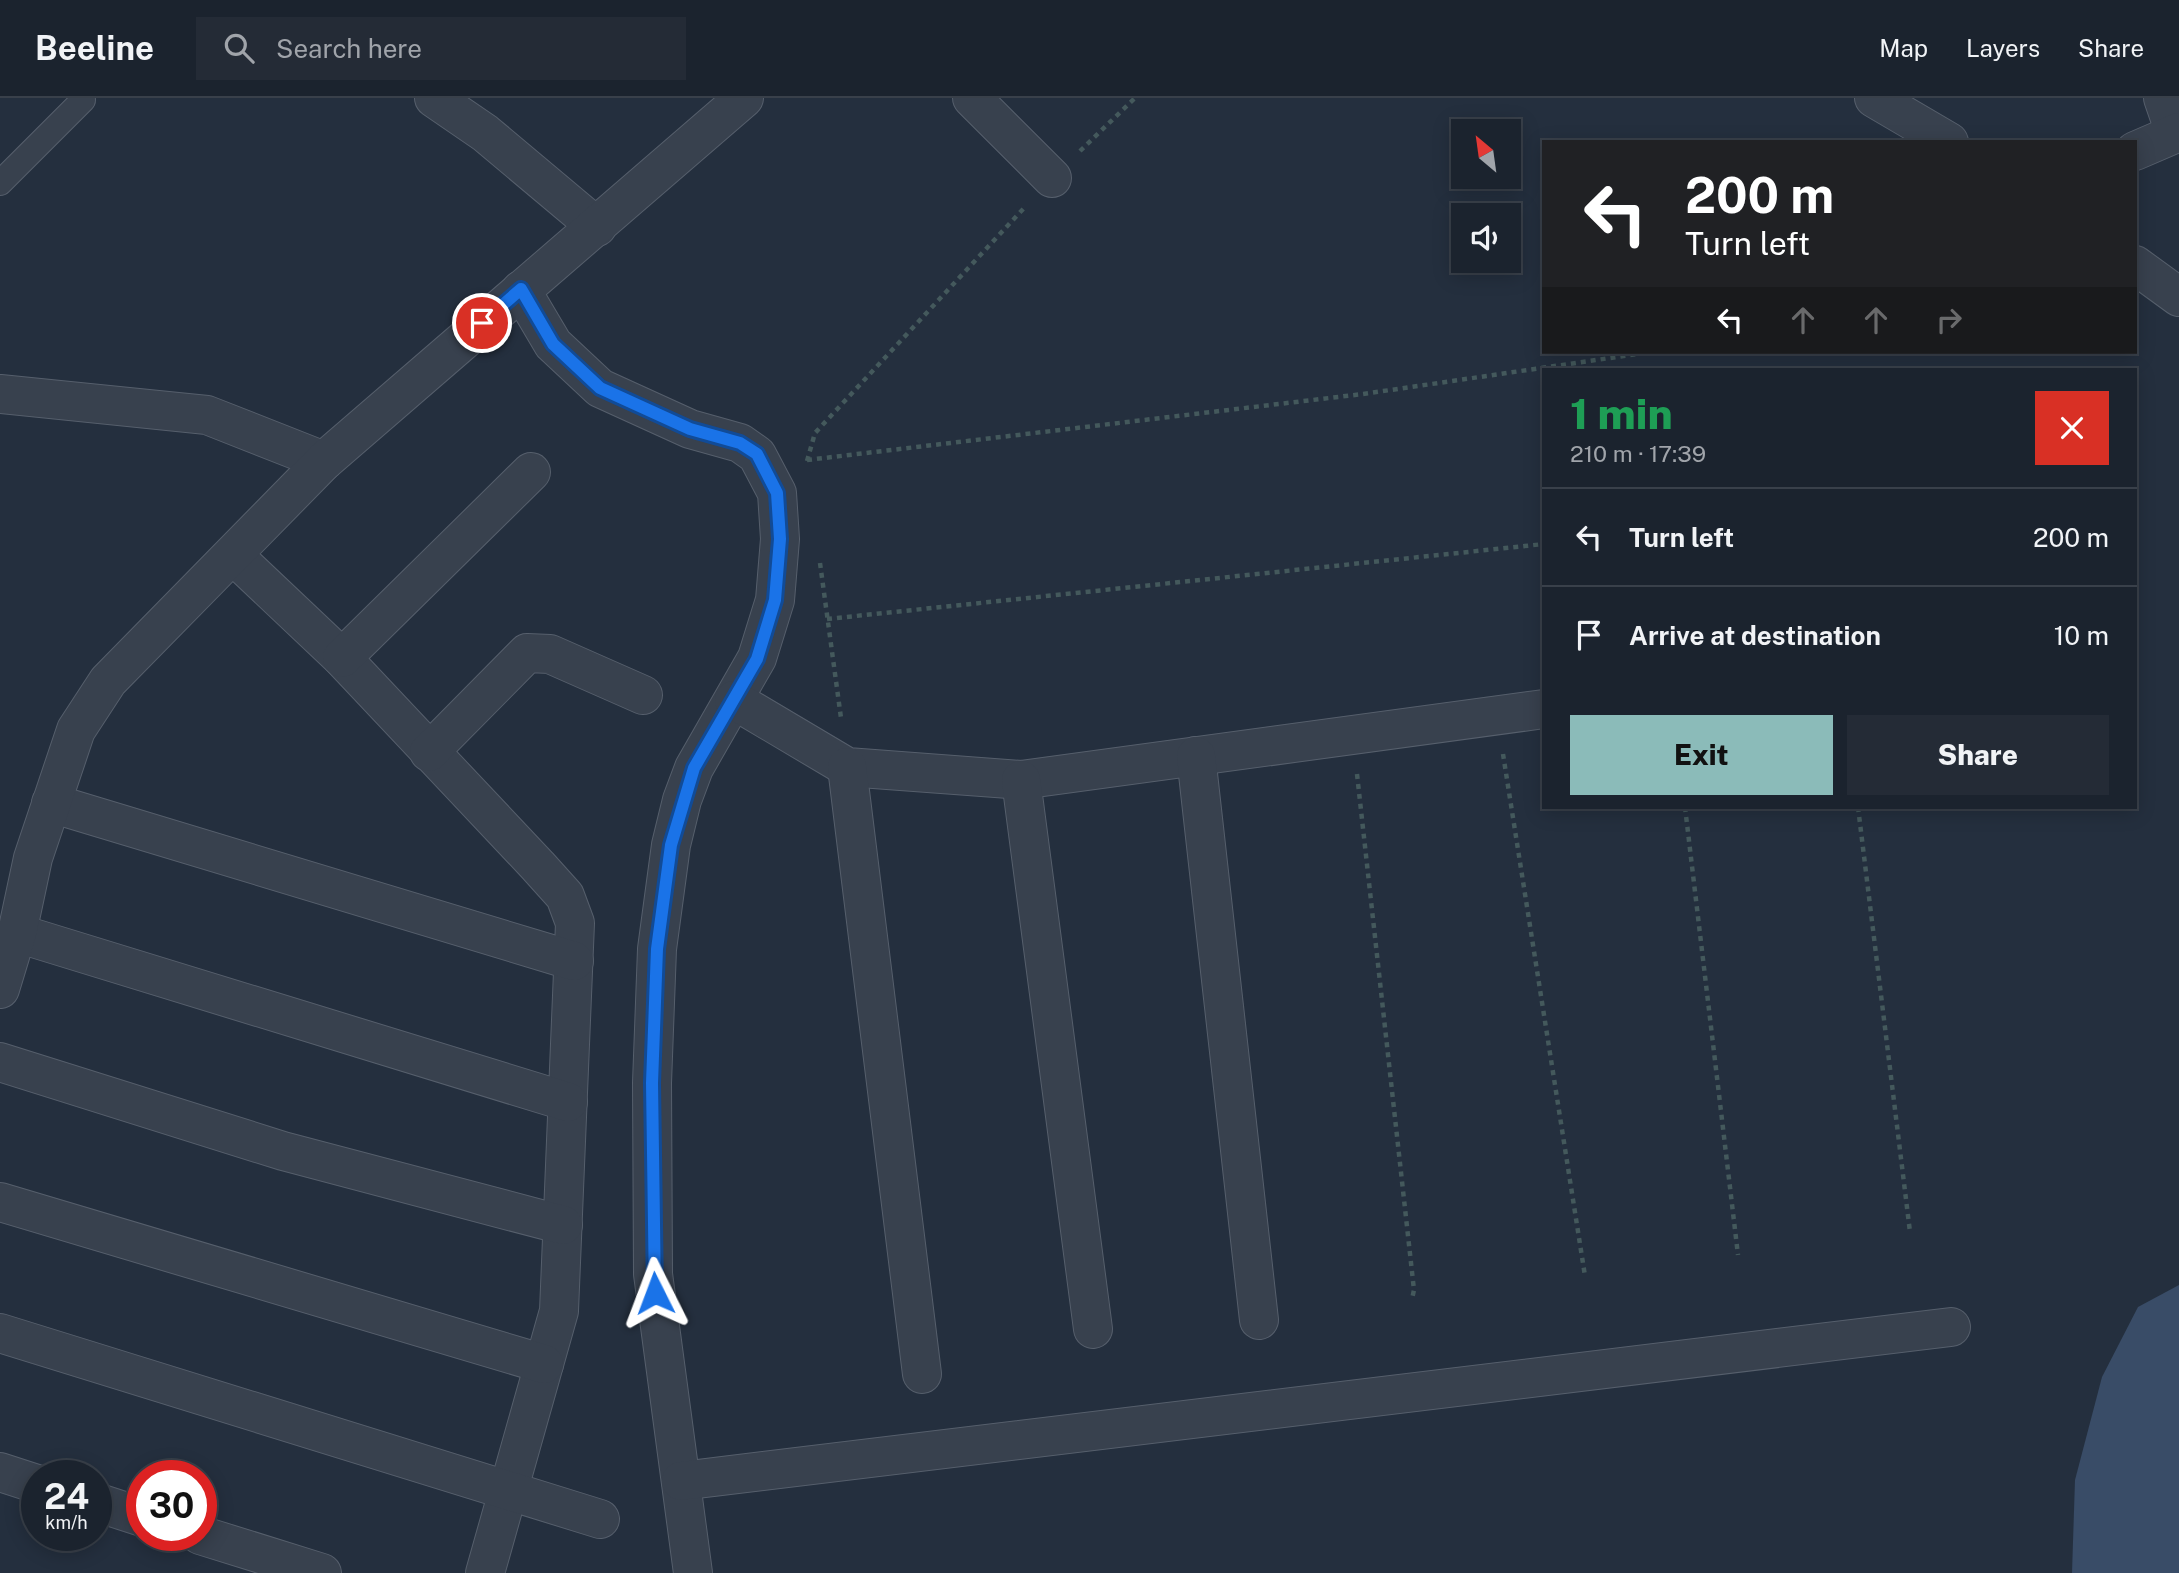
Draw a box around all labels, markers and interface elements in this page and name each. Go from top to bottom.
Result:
search box [196,17,686,80]
text: Beeline [35,29,154,67]
icon: search [220,29,258,67]
text: Search here [276,33,422,64]
text: Map [1879,34,1928,62]
text: Layers [1966,34,2040,62]
text: Share [2078,34,2144,62]
north arrow [1451,119,1521,189]
map controls [1451,119,1521,273]
text: 200 m [1685,166,1834,224]
icon: left [1570,168,1661,259]
button: sound [1451,203,1521,273]
text: Turn left [1685,225,1810,262]
pin [452,293,512,353]
icon: left [1711,301,1749,339]
icon: ahead [1784,301,1822,339]
icon: ahead [1857,301,1895,339]
icon: right [1930,301,1968,339]
icon: arrive [463,304,501,342]
text: 1 min [1570,389,1673,438]
button: close [2035,391,2109,465]
text: 210 m · 17:39 [1570,440,1706,467]
icon: left [1570,518,1608,556]
text: Turn left [1629,522,1734,553]
text: 200 m [2033,522,2109,553]
icon: arrive [1570,616,1608,654]
text: Arrive at destination [1629,620,1881,651]
text: 10 m [2054,620,2109,651]
button: Exit [1570,715,1833,795]
button: Share [1847,715,2109,795]
position arrow [618,1256,692,1330]
speed limit sign: 30 [126,1460,217,1551]
text: 24 [44,1476,89,1517]
text: km/h [45,1512,88,1533]

